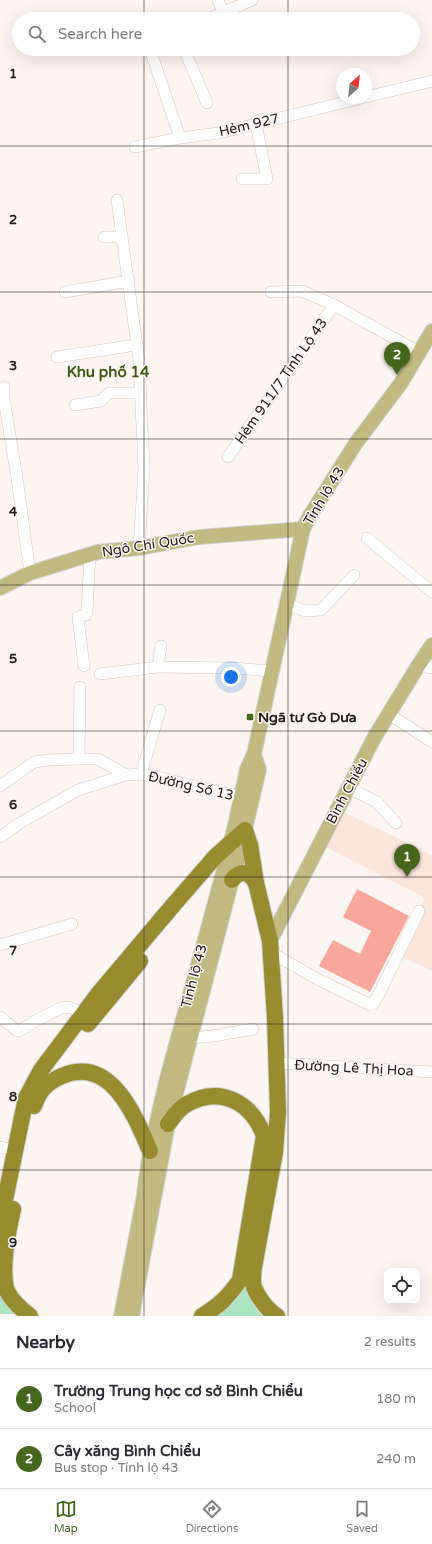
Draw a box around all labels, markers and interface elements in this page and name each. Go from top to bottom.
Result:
search box [12,12,420,56]
icon: search [26,23,48,45]
text: Search here [58,25,142,43]
text: 1 [9,66,17,82]
north arrow [336,68,372,104]
street label: Hẻm 927 [217,110,281,140]
text: 2 [9,212,17,228]
street label: Hẻm 911/7 Tỉnh Lộ 43 [231,315,331,447]
pin: 2 [384,342,410,375]
text: 3 [9,358,17,374]
district label: Khu phố 14 [67,363,150,382]
street label: Tỉnh lộ 43 [300,464,348,528]
text: 4 [9,504,18,520]
street label: Ngô Chí Quốc [101,529,195,561]
text: 5 [9,651,17,667]
your location [221,667,241,687]
place label: Ngã tư Gò Dưa [258,709,357,726]
marker: Ngã tư Gò Dưa [245,712,255,722]
street label: Bình Chiểu [323,755,371,827]
street label: Đường Số 13 [147,768,235,804]
text: 6 [9,797,17,813]
pin: 1 [394,844,420,877]
street label: Tỉnh lộ 43 [177,942,211,1010]
text: 7 [9,943,17,959]
street label: Đường Lê Thị Hoa [294,1056,414,1080]
text: 8 [9,1089,17,1105]
text: 9 [9,1235,17,1251]
map controls [384,1268,420,1304]
button: locate [384,1268,420,1304]
text: Nearby [16,1332,75,1353]
text: 2 results [364,1334,416,1350]
text: Trường Trung học cơ sở Bình Chiểu [54,1382,303,1400]
text: 1 [25,1391,33,1407]
text: 180 m [376,1391,416,1407]
text: School [54,1400,96,1416]
text: Cây xăng Bình Chiểu [54,1442,201,1460]
text: 2 [25,1451,33,1467]
text: 240 m [376,1451,416,1467]
text: Bus stop · Tỉnh lộ 43 [54,1460,178,1476]
tab: Map [54,1498,78,1535]
tab: Directions [186,1498,238,1535]
tab: Saved [346,1498,378,1535]

